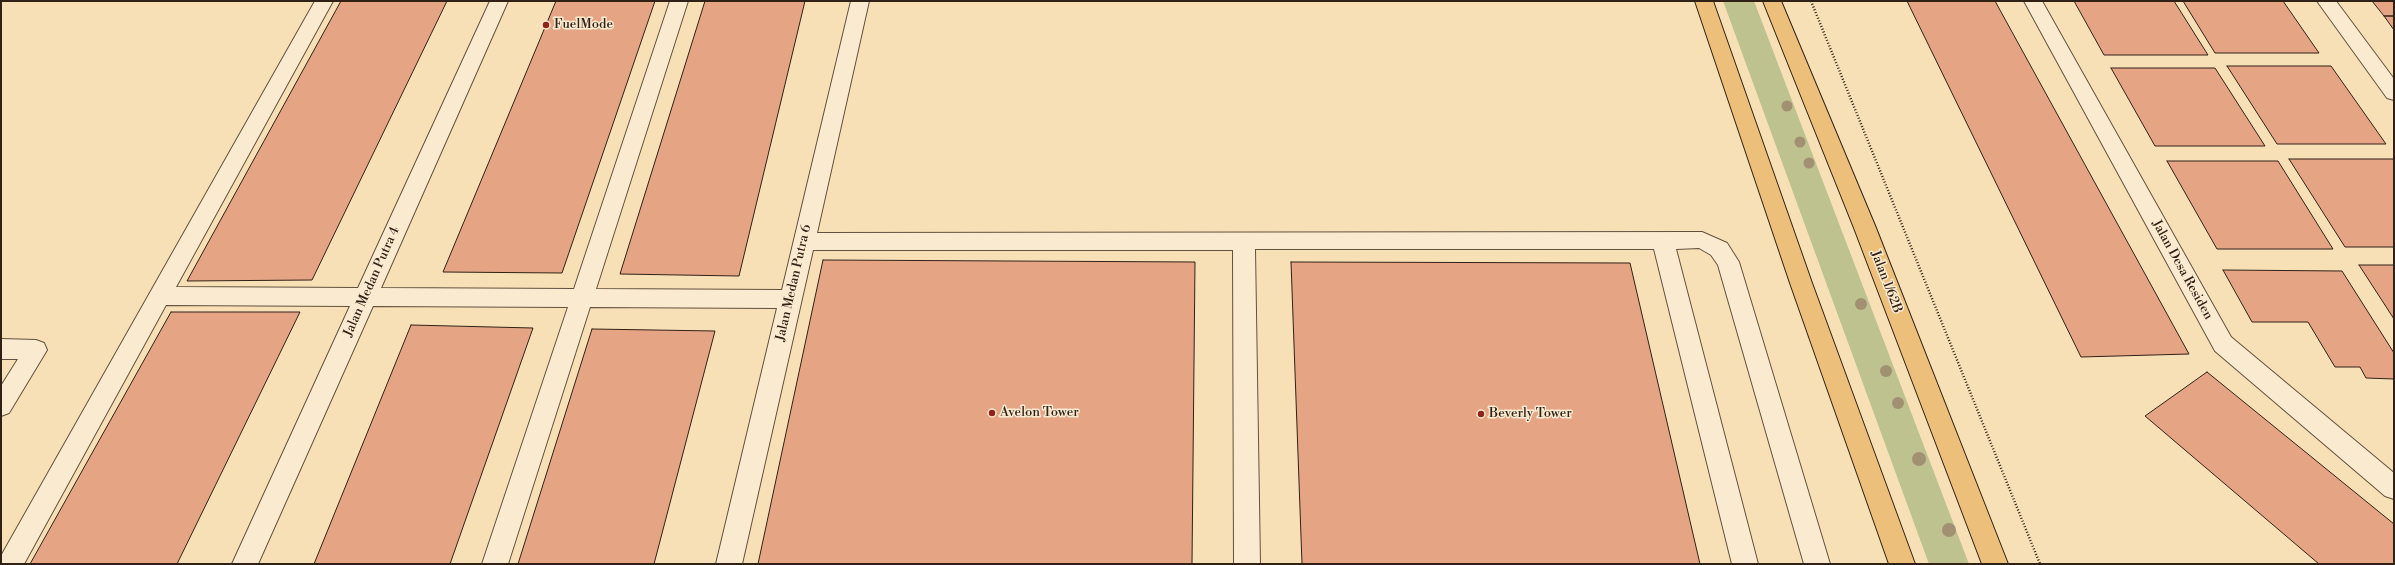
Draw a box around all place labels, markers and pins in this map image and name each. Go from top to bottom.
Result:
place label: FuelMode [554,17,613,33]
marker: FuelMode [541,20,551,30]
place label: Avelon Tower [1000,405,1079,421]
place label: Beverly Tower [1489,406,1572,422]
marker: Avelon Tower [987,408,997,418]
marker: Beverly Tower [1476,409,1486,419]

